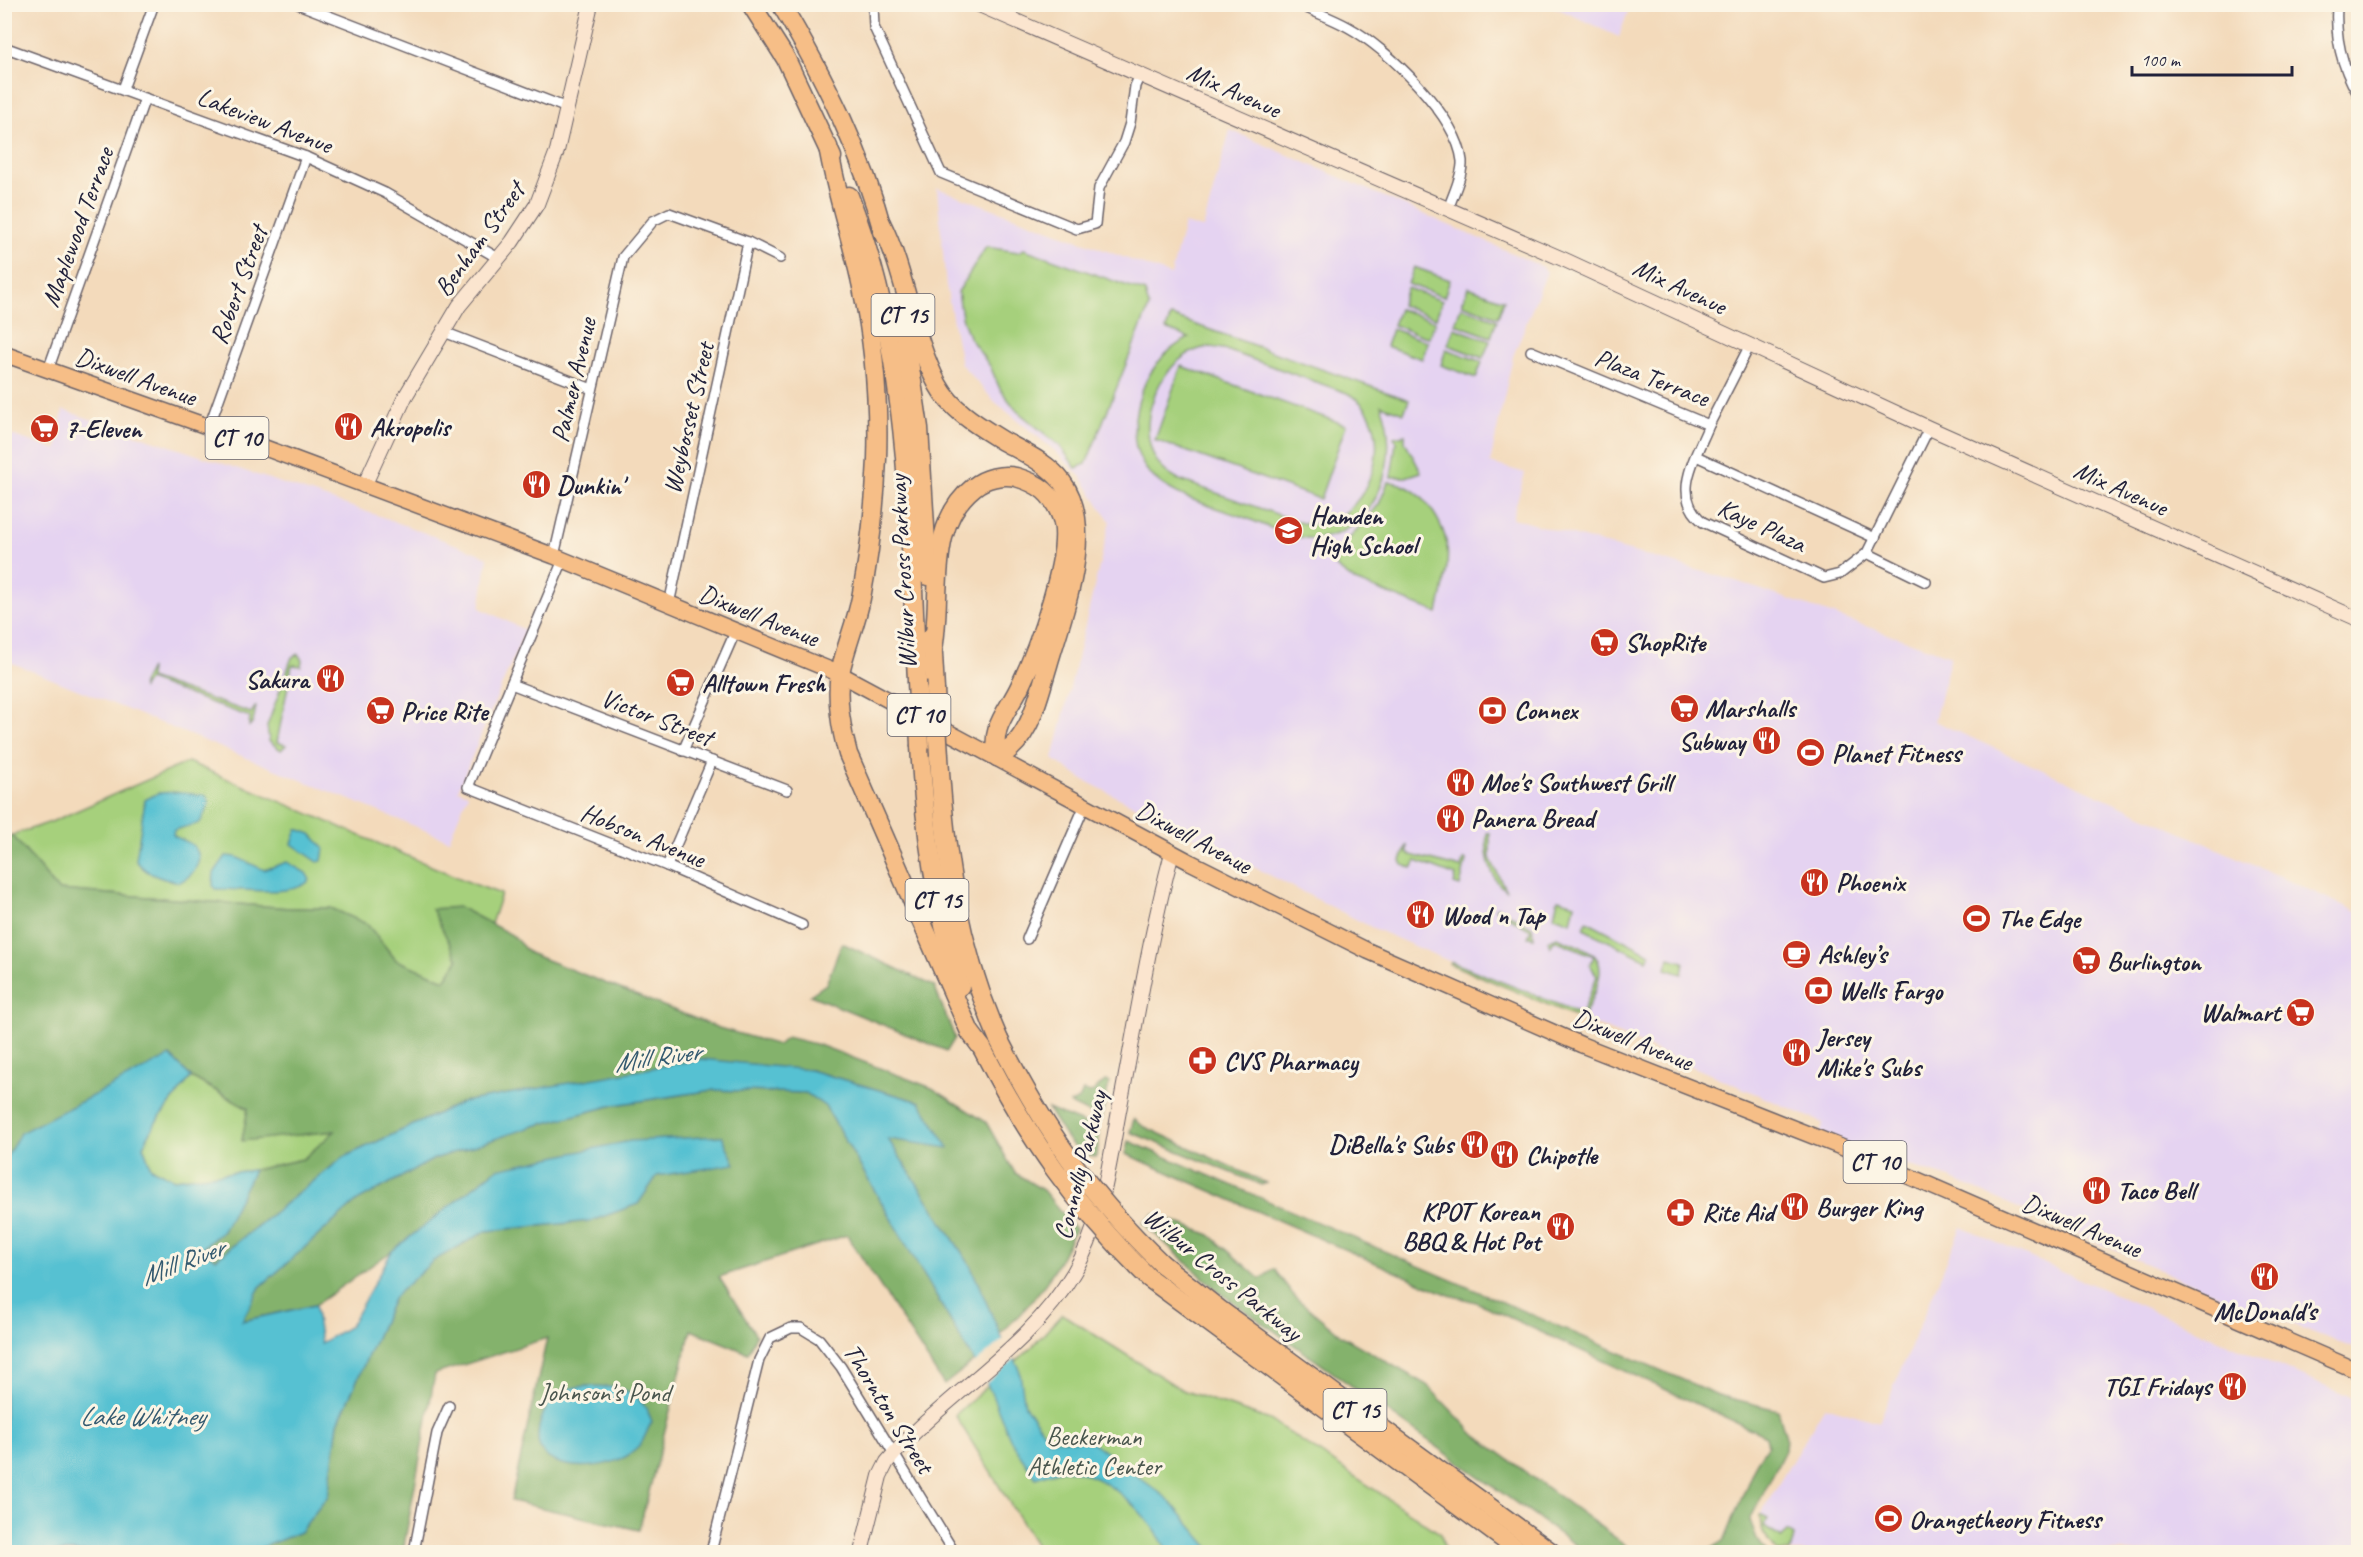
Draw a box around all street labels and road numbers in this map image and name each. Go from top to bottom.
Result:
street label: Mix Avenue [1182,55,1288,127]
street label: Lakeview Avenue [193,80,339,162]
street label: Maplewood Terrace [33,141,122,311]
street label: Benham Street [427,173,534,303]
street label: Robert Street [202,218,276,349]
street label: Mix Avenue [1628,251,1734,323]
road number: CT 15 [872,294,934,336]
street label: Palmer Avenue [543,313,604,445]
street label: Weybosset Street [655,337,722,497]
street label: Dixwell Avenue [71,339,202,414]
street label: Plaza Terrace [1590,341,1715,415]
road number: CT 10 [206,417,268,459]
street label: Mix Avenue [2069,453,2175,525]
street label: Wilbur Cross Parkway [881,472,924,670]
street label: Kaye Plaza [1713,491,1812,561]
street label: Dixwell Avenue [694,577,825,655]
street label: Victor Street [596,681,720,755]
road number: CT 10 [888,694,950,736]
street label: Dixwell Avenue [1130,793,1259,882]
street label: Hobson Avenue [576,796,711,876]
road number: CT 15 [906,879,968,921]
street label: Dixwell Avenue [1568,1001,1699,1079]
street label: Connolly Parkway [1046,1085,1115,1243]
road number: CT 10 [1844,1141,1906,1183]
street label: Dixwell Avenue [2017,1186,2148,1266]
street label: Wilbur Cross Parkway [1137,1200,1310,1350]
street label: Thornton Street [836,1337,943,1481]
road number: CT 15 [1324,1389,1386,1431]

